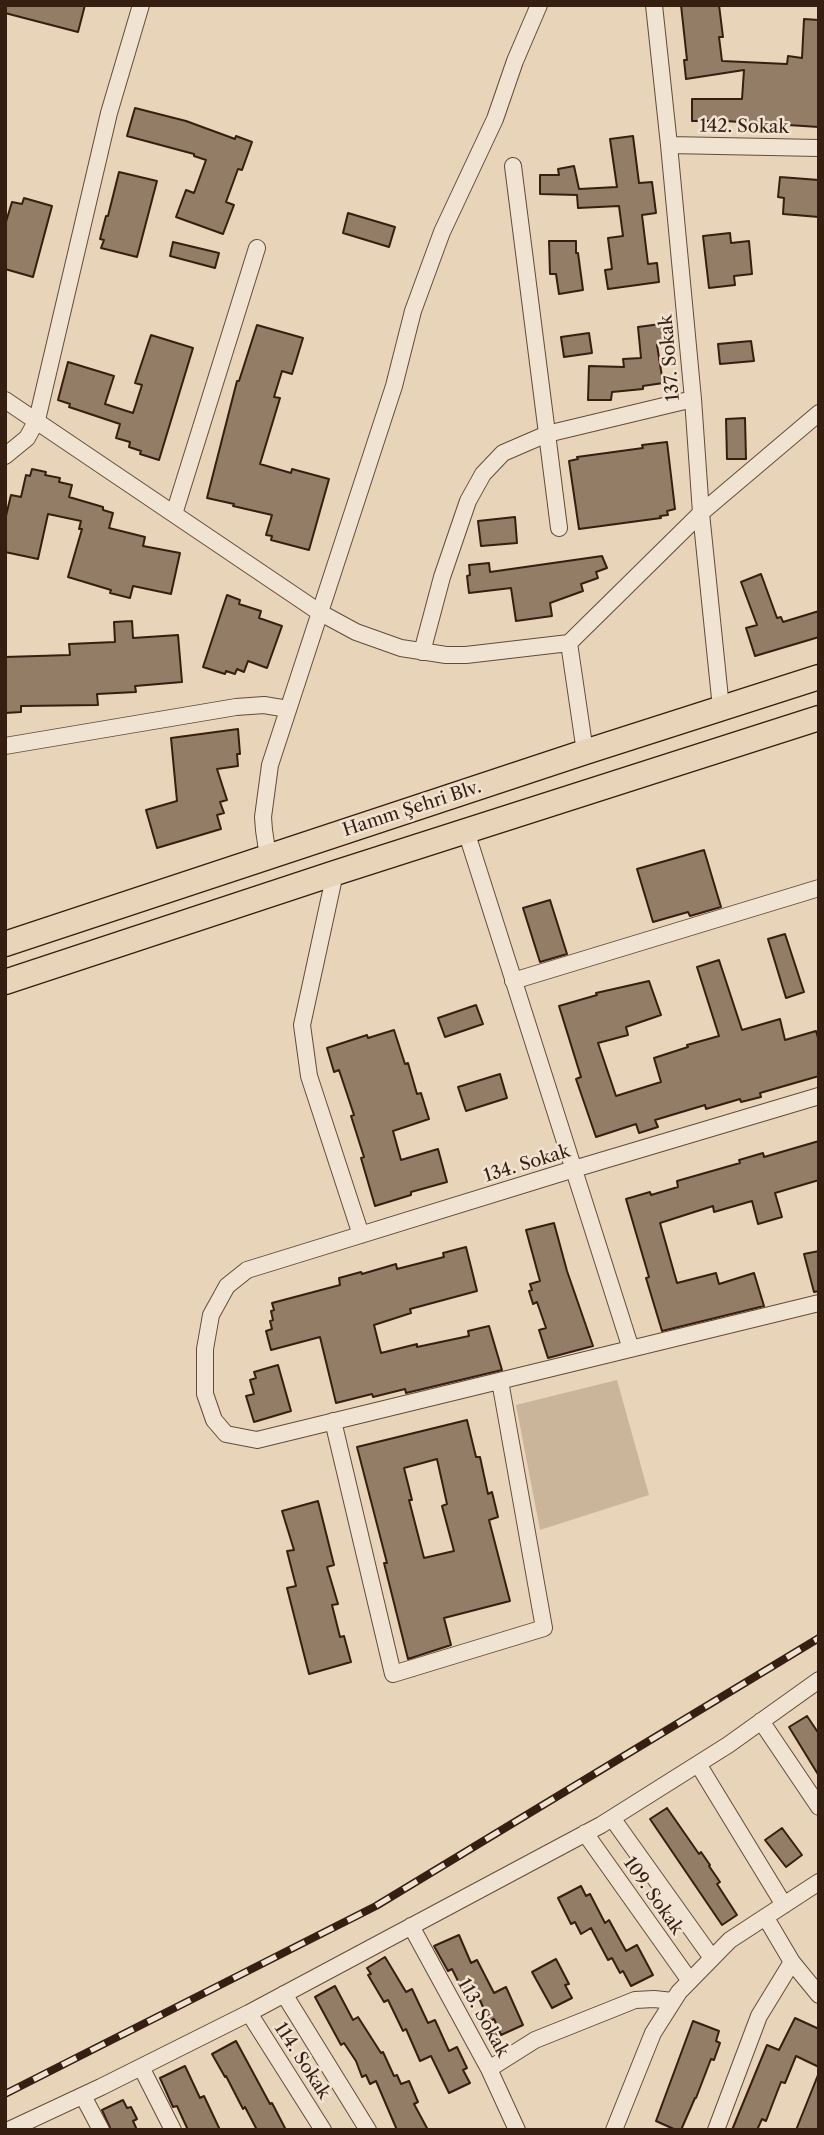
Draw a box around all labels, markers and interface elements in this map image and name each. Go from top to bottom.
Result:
street label: 142. Sokak [699,115,789,139]
street label: 137. Sokak [655,314,685,402]
street label: Hamm Şehri Blv. [340,776,484,842]
street label: 134. Sokak [481,1141,573,1187]
street label: 109. Sokak [618,1853,688,1939]
street label: 113. Sokak [453,1975,513,2061]
street label: 114. Sokak [269,2019,335,2103]

